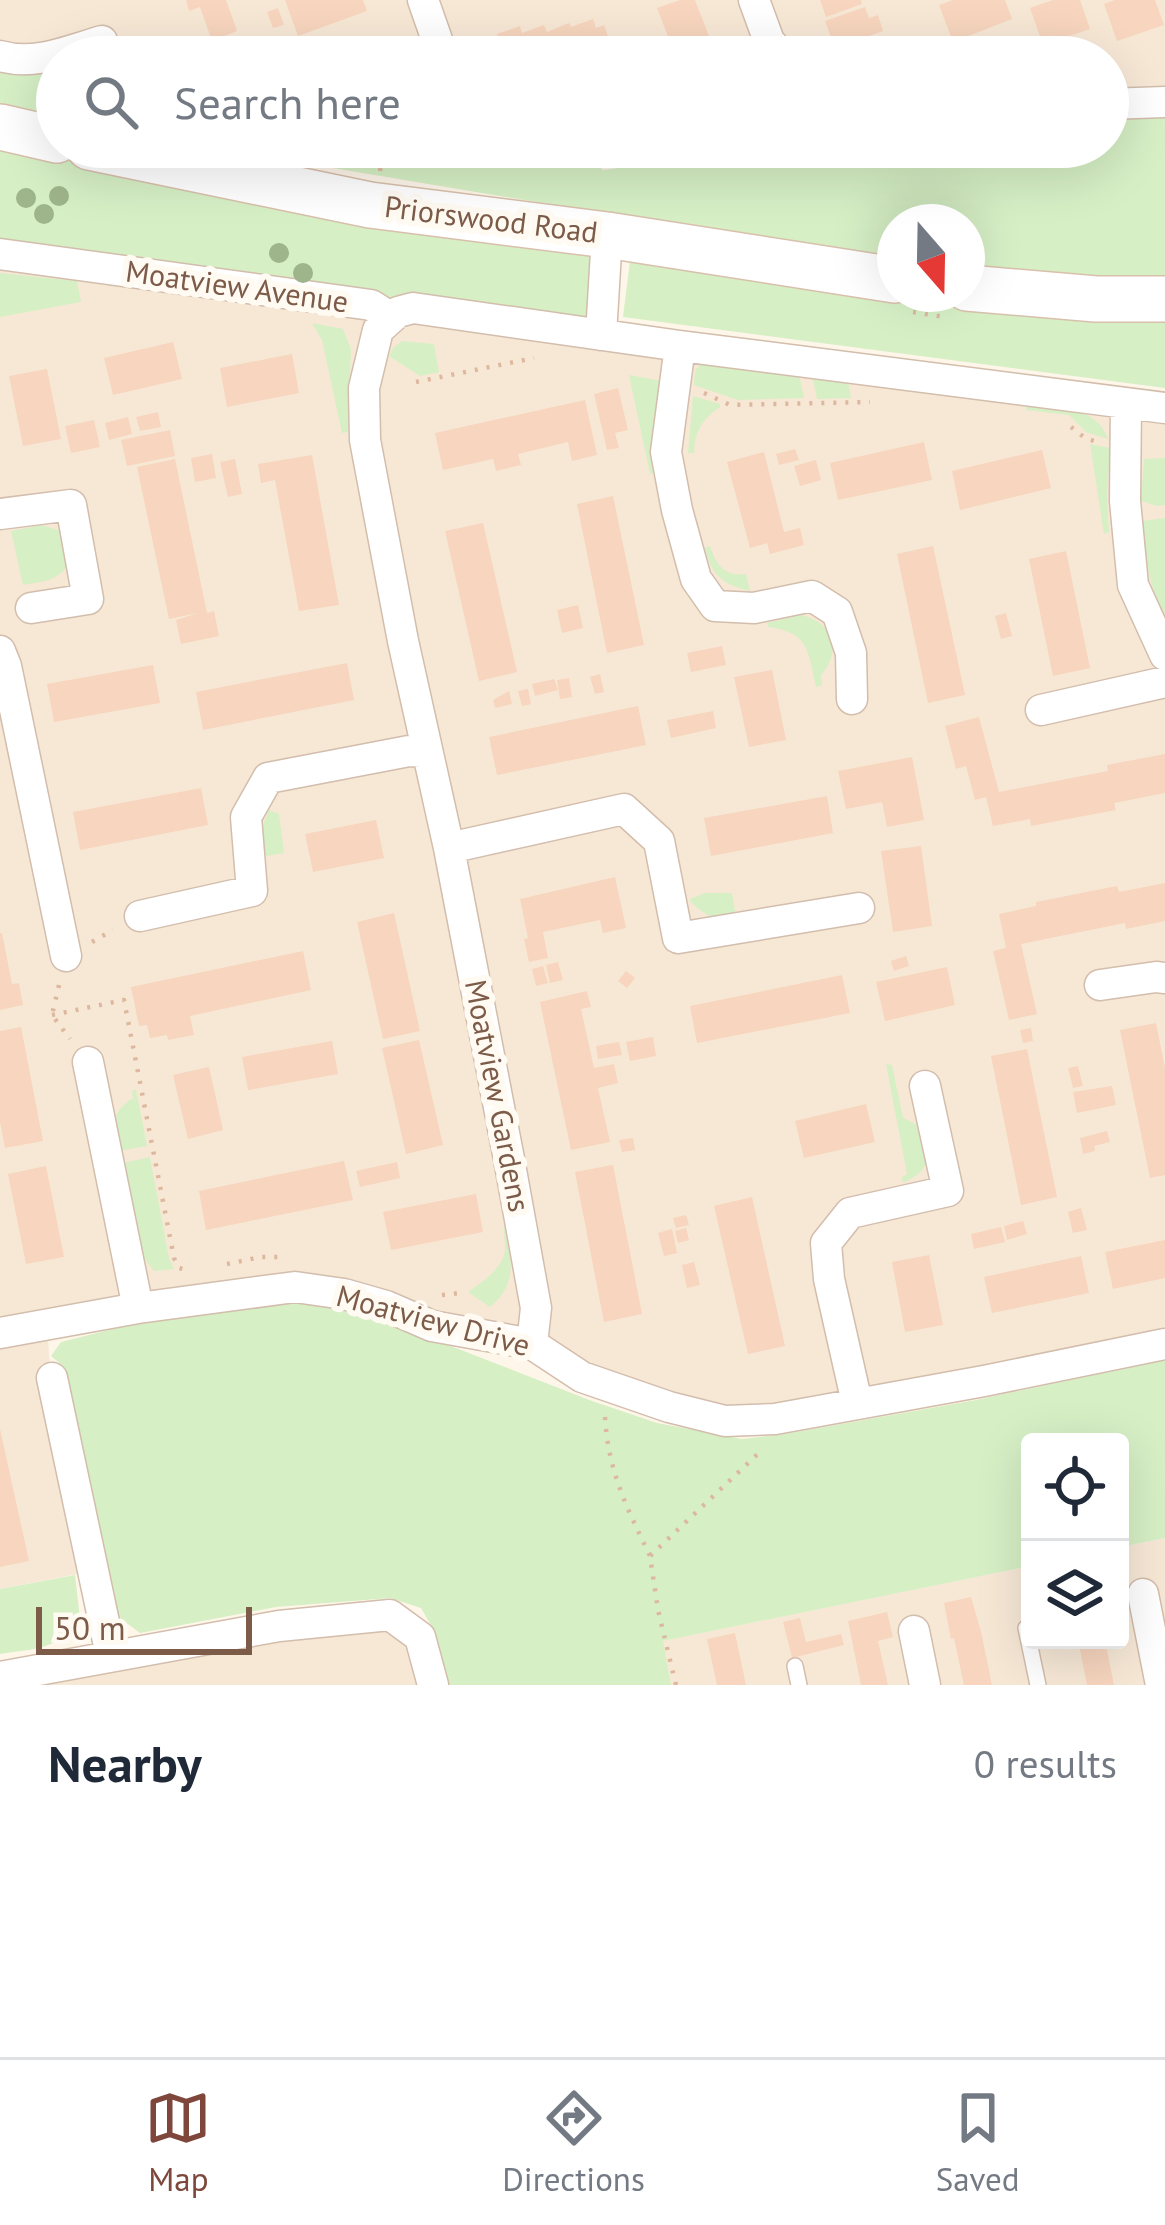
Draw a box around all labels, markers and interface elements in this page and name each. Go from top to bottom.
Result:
search box [36,36,1129,168]
icon: search [78,69,144,135]
text: Search here [174,73,401,131]
street label: Priorswood Road [382,186,600,251]
north arrow [877,204,985,312]
street label: Moatview Avenue [123,251,351,320]
street label: Moatview Gardens [457,976,540,1215]
street label: Moatview Drive [332,1275,534,1364]
map controls [1021,1433,1129,1649]
button: locate [1021,1433,1129,1541]
button: layers [1021,1541,1129,1649]
scale bar [36,1601,252,1654]
text: 50 m [54,1606,126,1649]
text: Nearby [48,1730,202,1796]
text: 0 results [974,1738,1117,1789]
tab: Map [145,2085,211,2200]
tab: Directions [502,2085,645,2200]
tab: Saved [936,2085,1020,2200]

